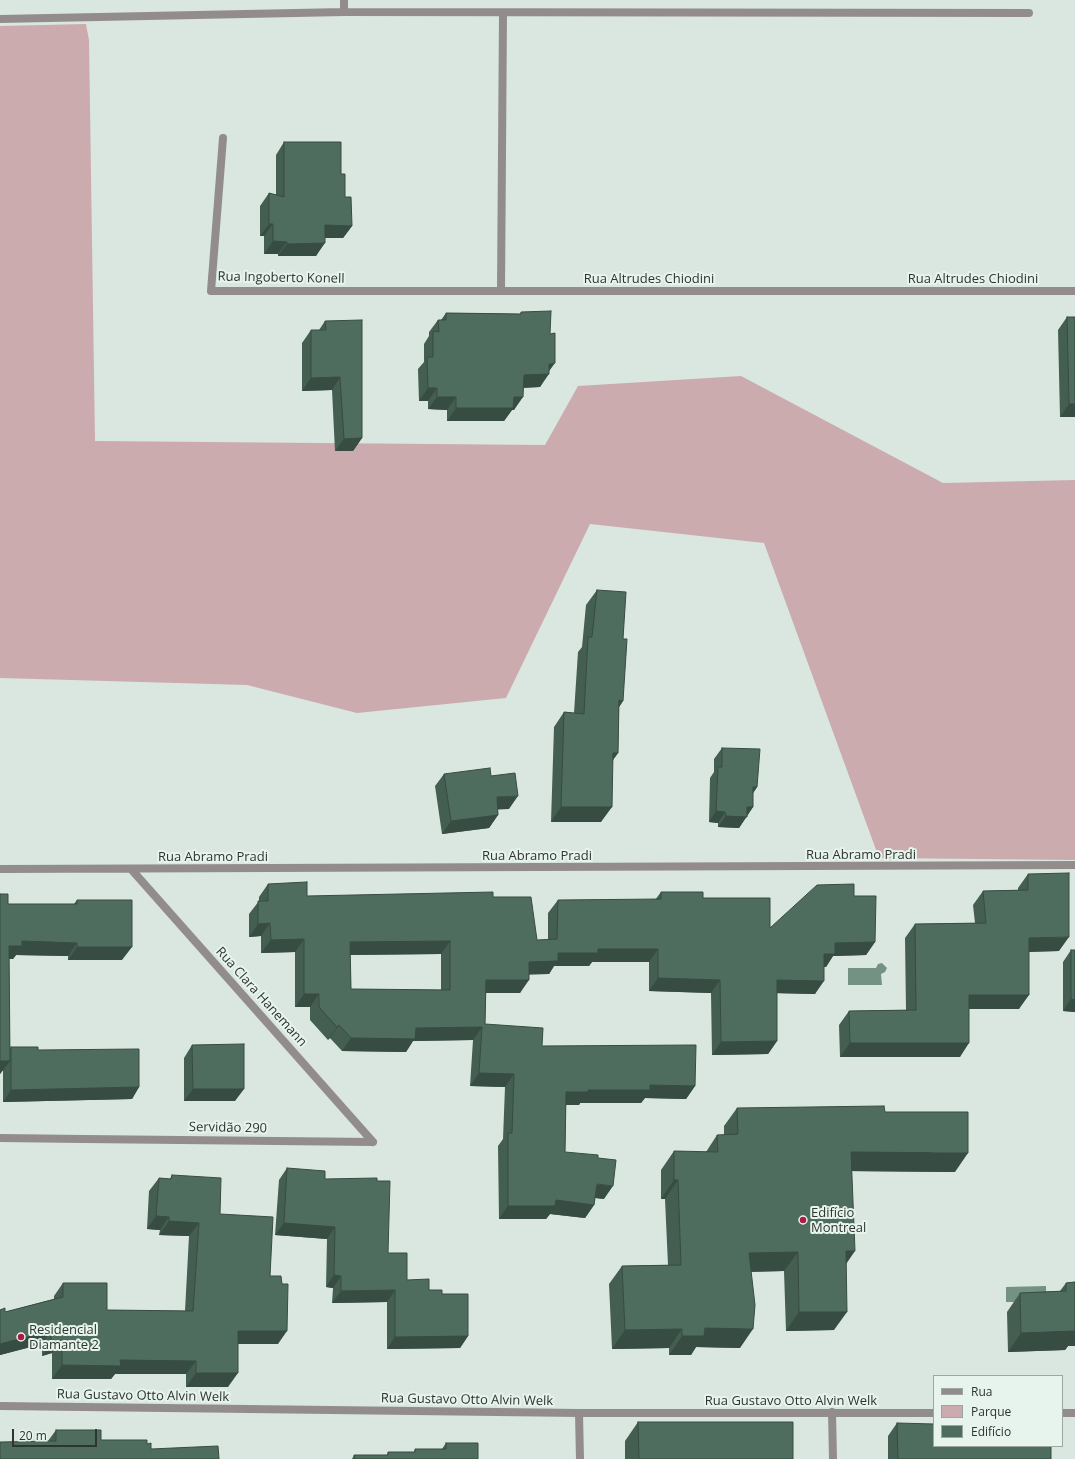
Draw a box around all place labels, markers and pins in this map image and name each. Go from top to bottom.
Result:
place label: Edifício Montreal [811,1205,866,1236]
marker: Edifício Montreal [798,1215,808,1225]
place label: Residencial Diamante 2 [29,1322,99,1353]
marker: Residencial Diamante 2 [16,1332,26,1342]

